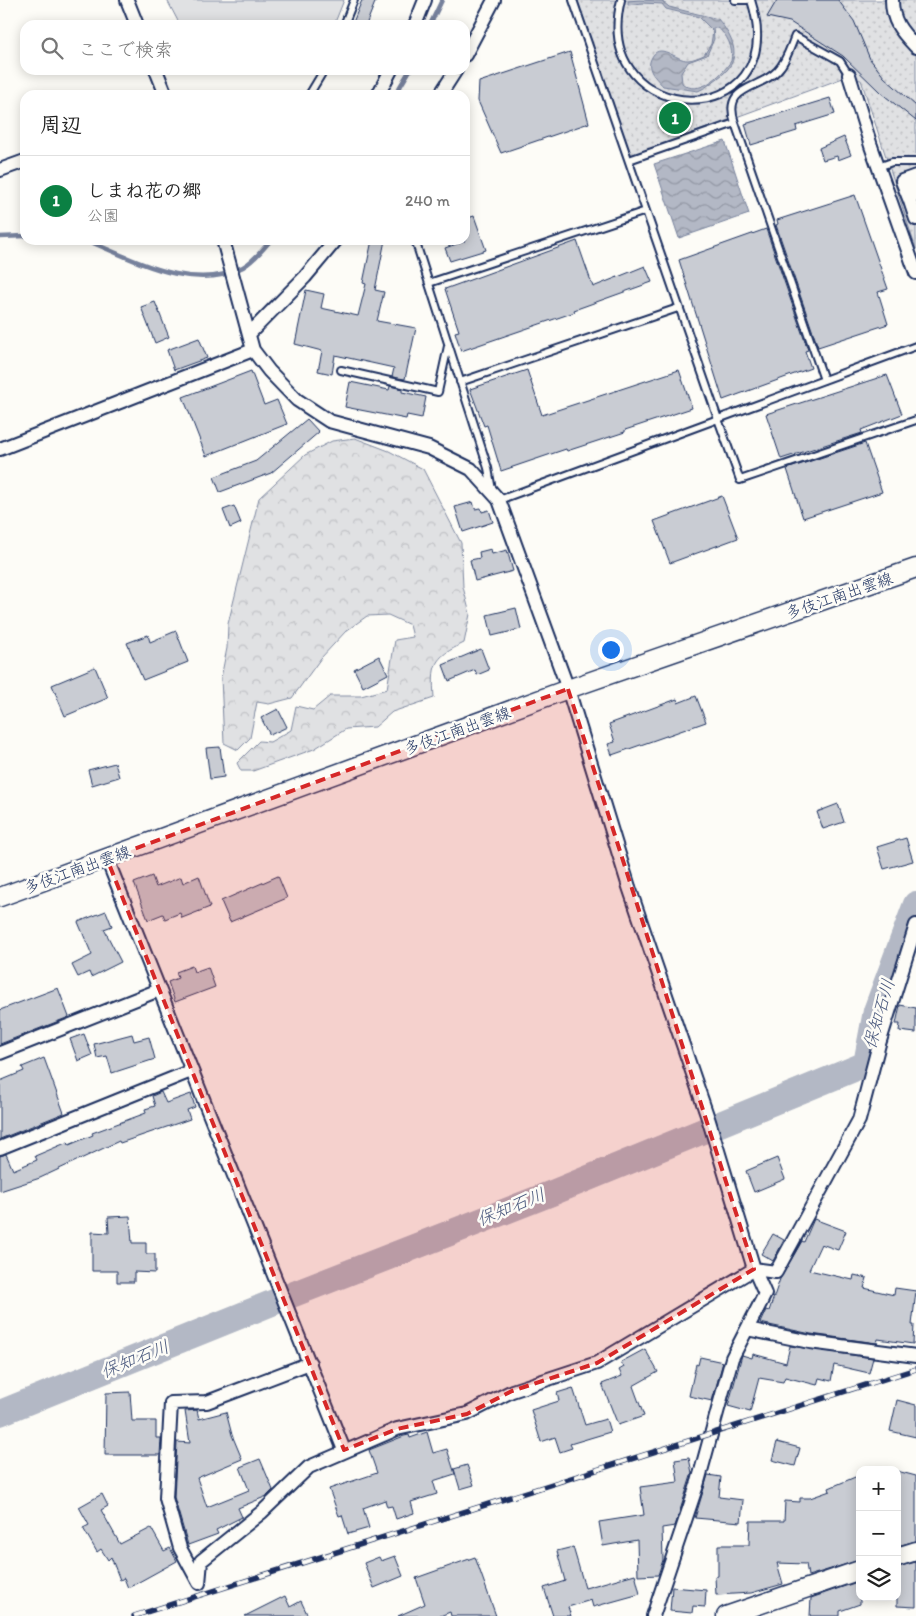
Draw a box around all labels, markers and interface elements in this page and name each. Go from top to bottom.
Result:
search box [20,20,470,75]
icon: search [38,34,66,62]
text: ここで検索 [78,38,173,61]
pin: 1 [659,99,691,137]
text: 周辺 [40,112,82,137]
text: しまね花の郷 [87,179,201,202]
text: 1 [52,191,60,210]
text: 240 m [405,191,450,210]
text: 公園 [87,206,119,225]
street label: 多伎江南出雲線 [783,568,895,623]
your location [598,637,624,663]
street label: 多伎江南出雲線 [401,702,513,759]
street label: 多伎江南出雲線 [21,841,133,898]
water label: 保知石川 [859,976,899,1052]
water label: 保知石川 [474,1183,548,1231]
water label: 保知石川 [98,1335,172,1383]
map controls [856,1466,901,1601]
button: + [856,1466,901,1511]
button: − [856,1511,901,1556]
button: layers [856,1556,901,1601]

